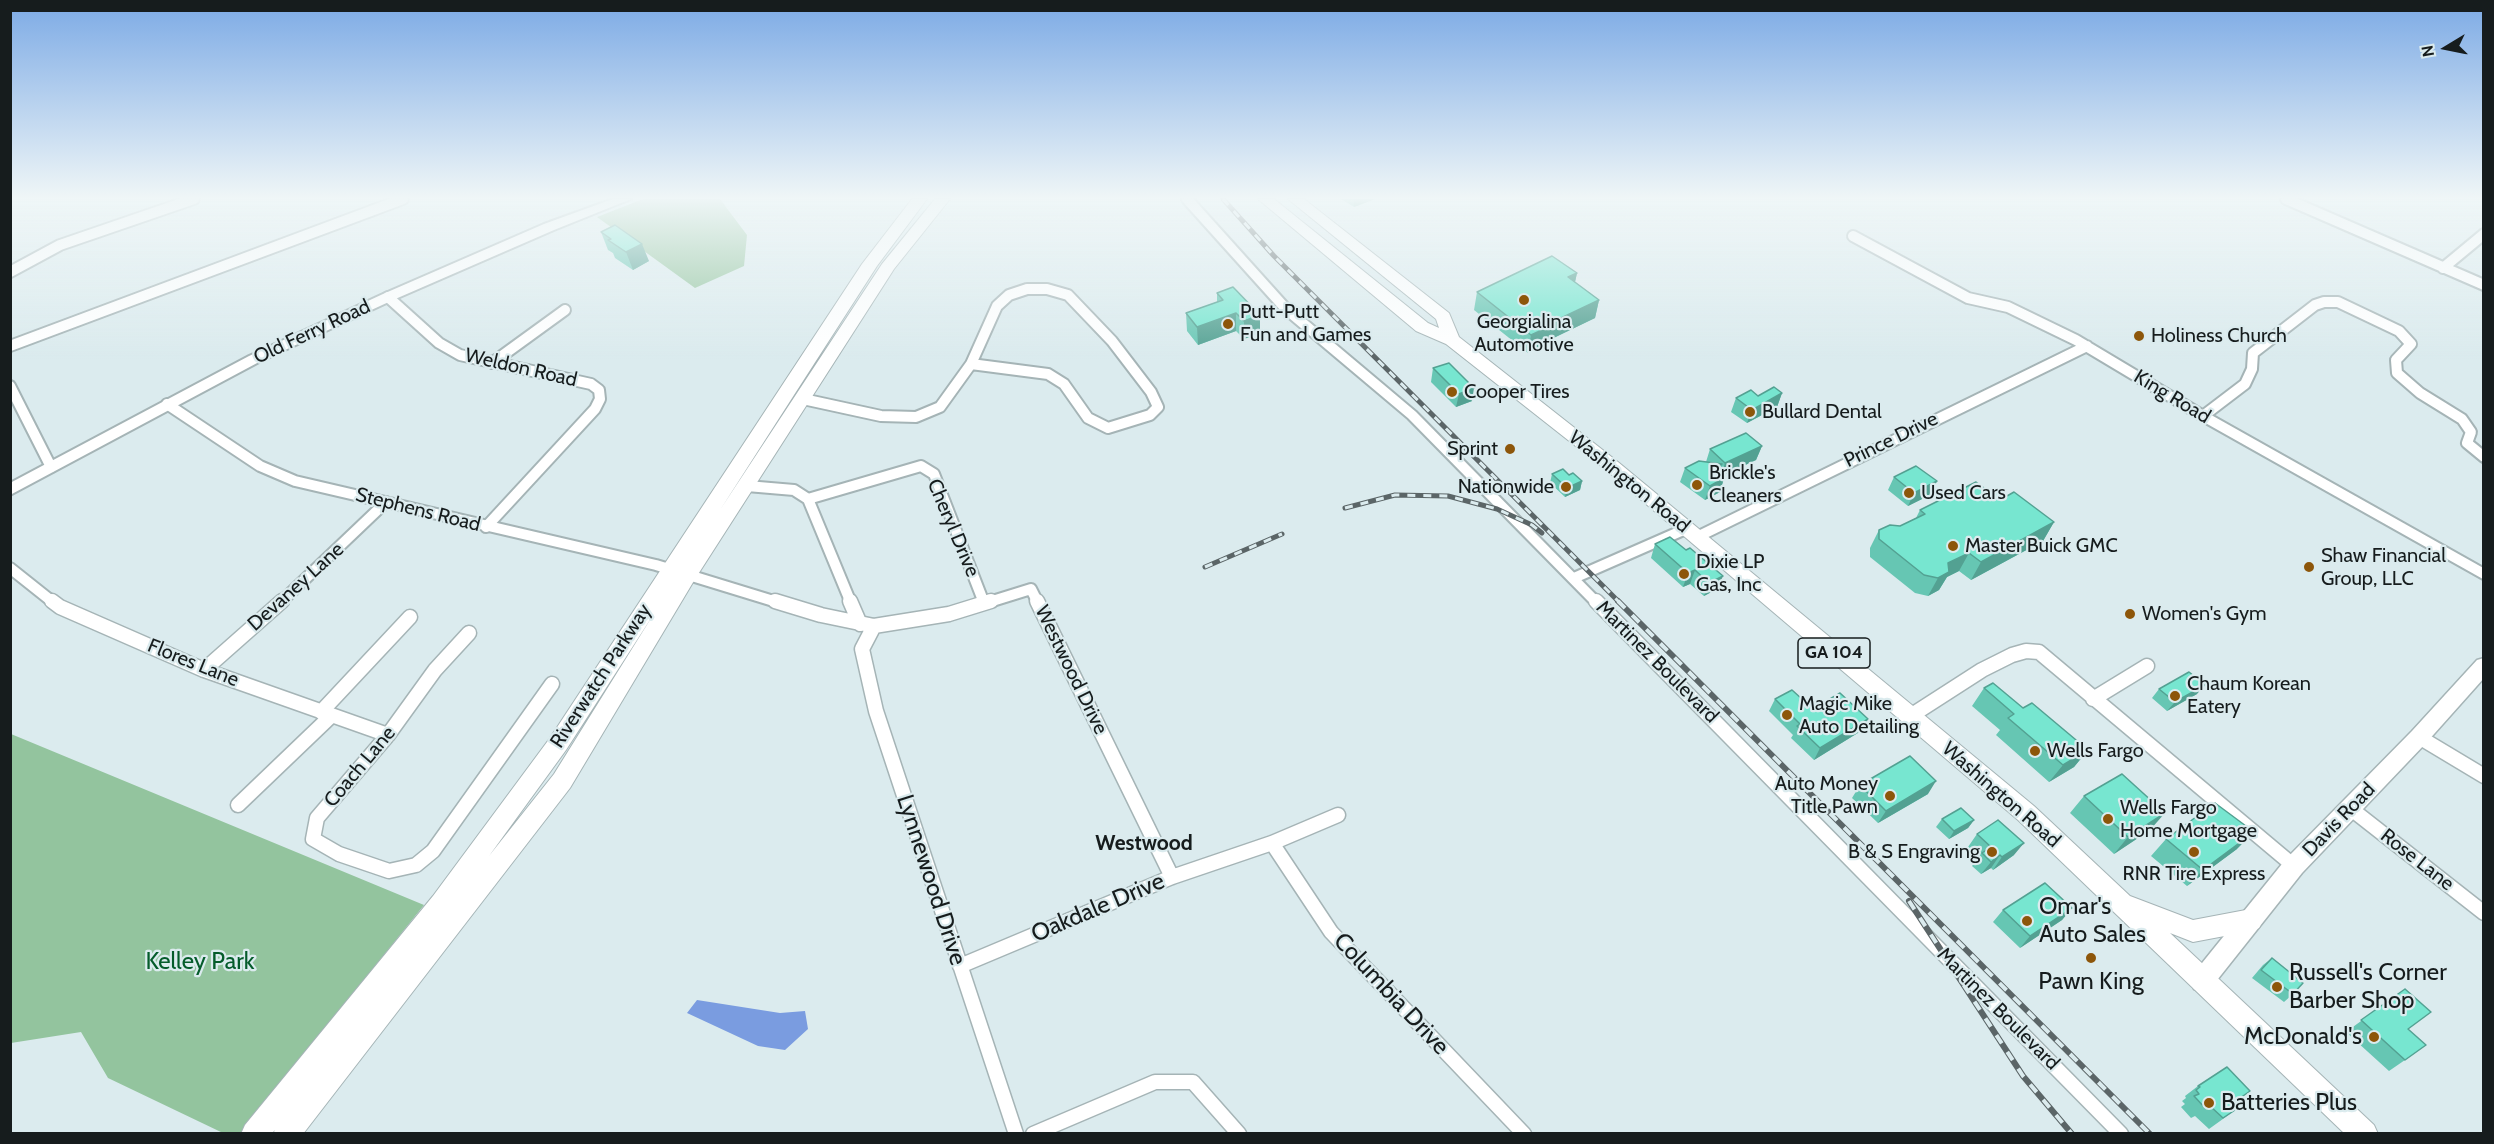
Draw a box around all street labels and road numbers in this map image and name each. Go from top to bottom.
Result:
street label: Old Ferry Road [250,295,374,369]
street label: Weldon Road [463,343,579,393]
street label: King Road [2129,365,2215,429]
street label: Prince Drive [1840,407,1942,473]
street label: Washington Road [1564,426,1694,538]
street label: Cheryl Drive [922,475,984,581]
street label: Stephens Road [353,483,483,537]
street label: Devaney Lane [243,538,349,636]
street label: Martinez Boulevard [1591,596,1723,728]
street label: Riverwatch Parkway [545,599,657,753]
street label: Westwood Drive [1029,602,1113,738]
street label: Flores Lane [144,634,242,692]
road number: GA 104 [1798,638,1870,668]
street label: Coach Lane [319,722,401,812]
street label: Washington Road [1937,737,2065,853]
street label: Davis Road [2298,778,2380,862]
street label: Lynnewood Drive [890,791,972,969]
street label: Rose Lane [2375,824,2459,896]
street label: Oakdale Drive [1027,867,1169,949]
street label: Columbia Drive [1327,927,1455,1061]
street label: Martinez Boulevard [1932,943,2064,1075]

